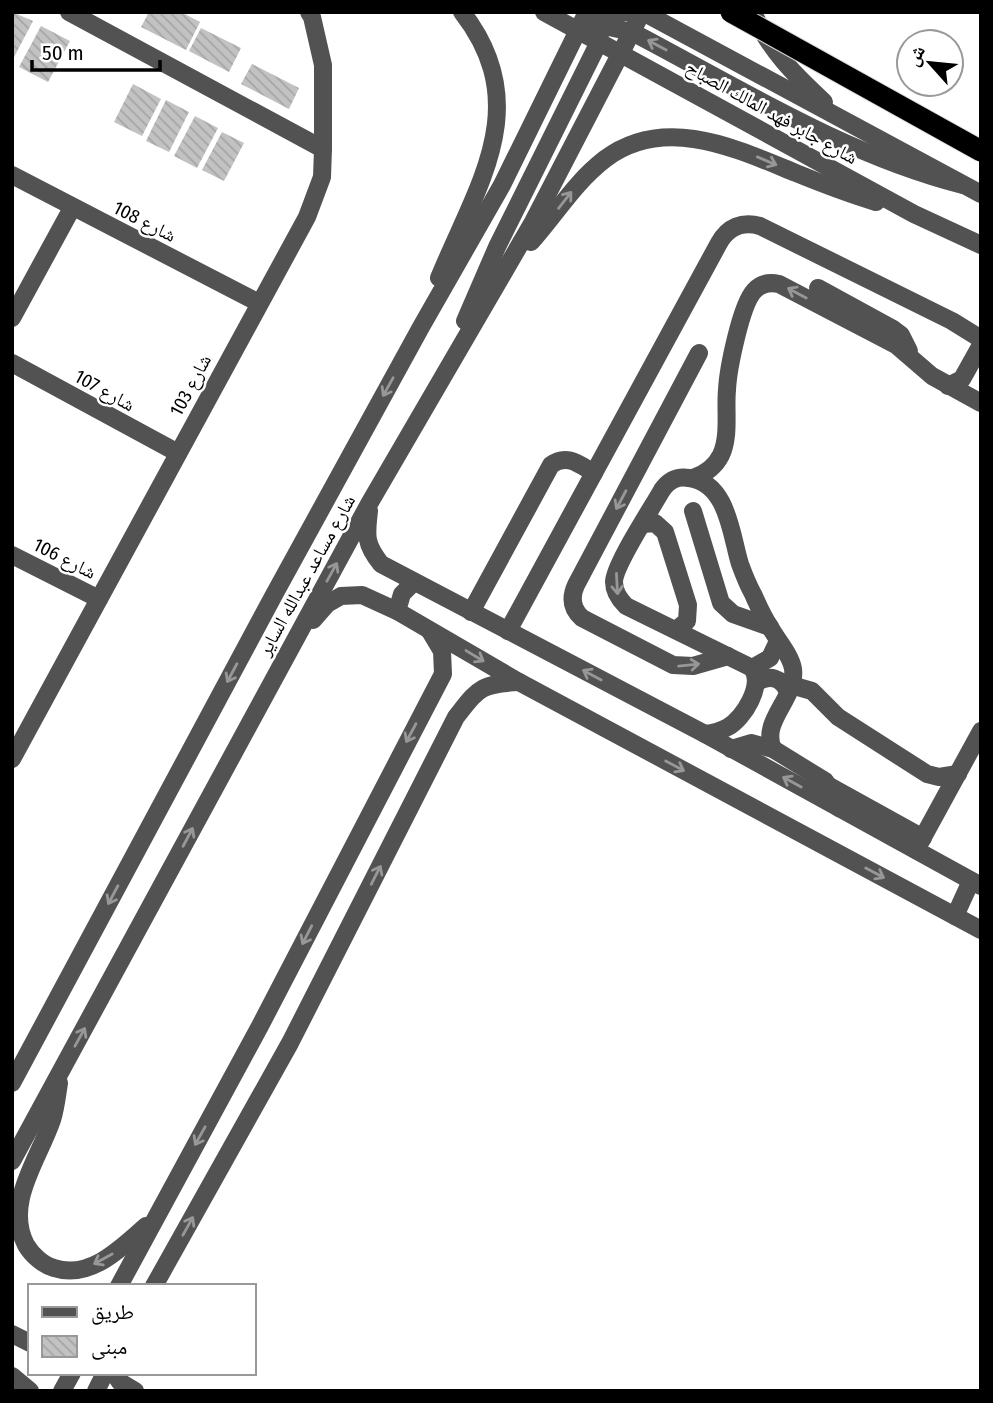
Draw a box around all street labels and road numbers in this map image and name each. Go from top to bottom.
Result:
street label: شارع جابر فهد المالك الصباح [682,56,862,169]
street label: شارع 108 [110,196,180,247]
street label: شارع 103 [165,351,216,420]
street label: شارع 107 [71,365,139,416]
street label: شارع مساعد عبدالله الساير [252,491,360,661]
street label: شارع 106 [30,533,100,584]

